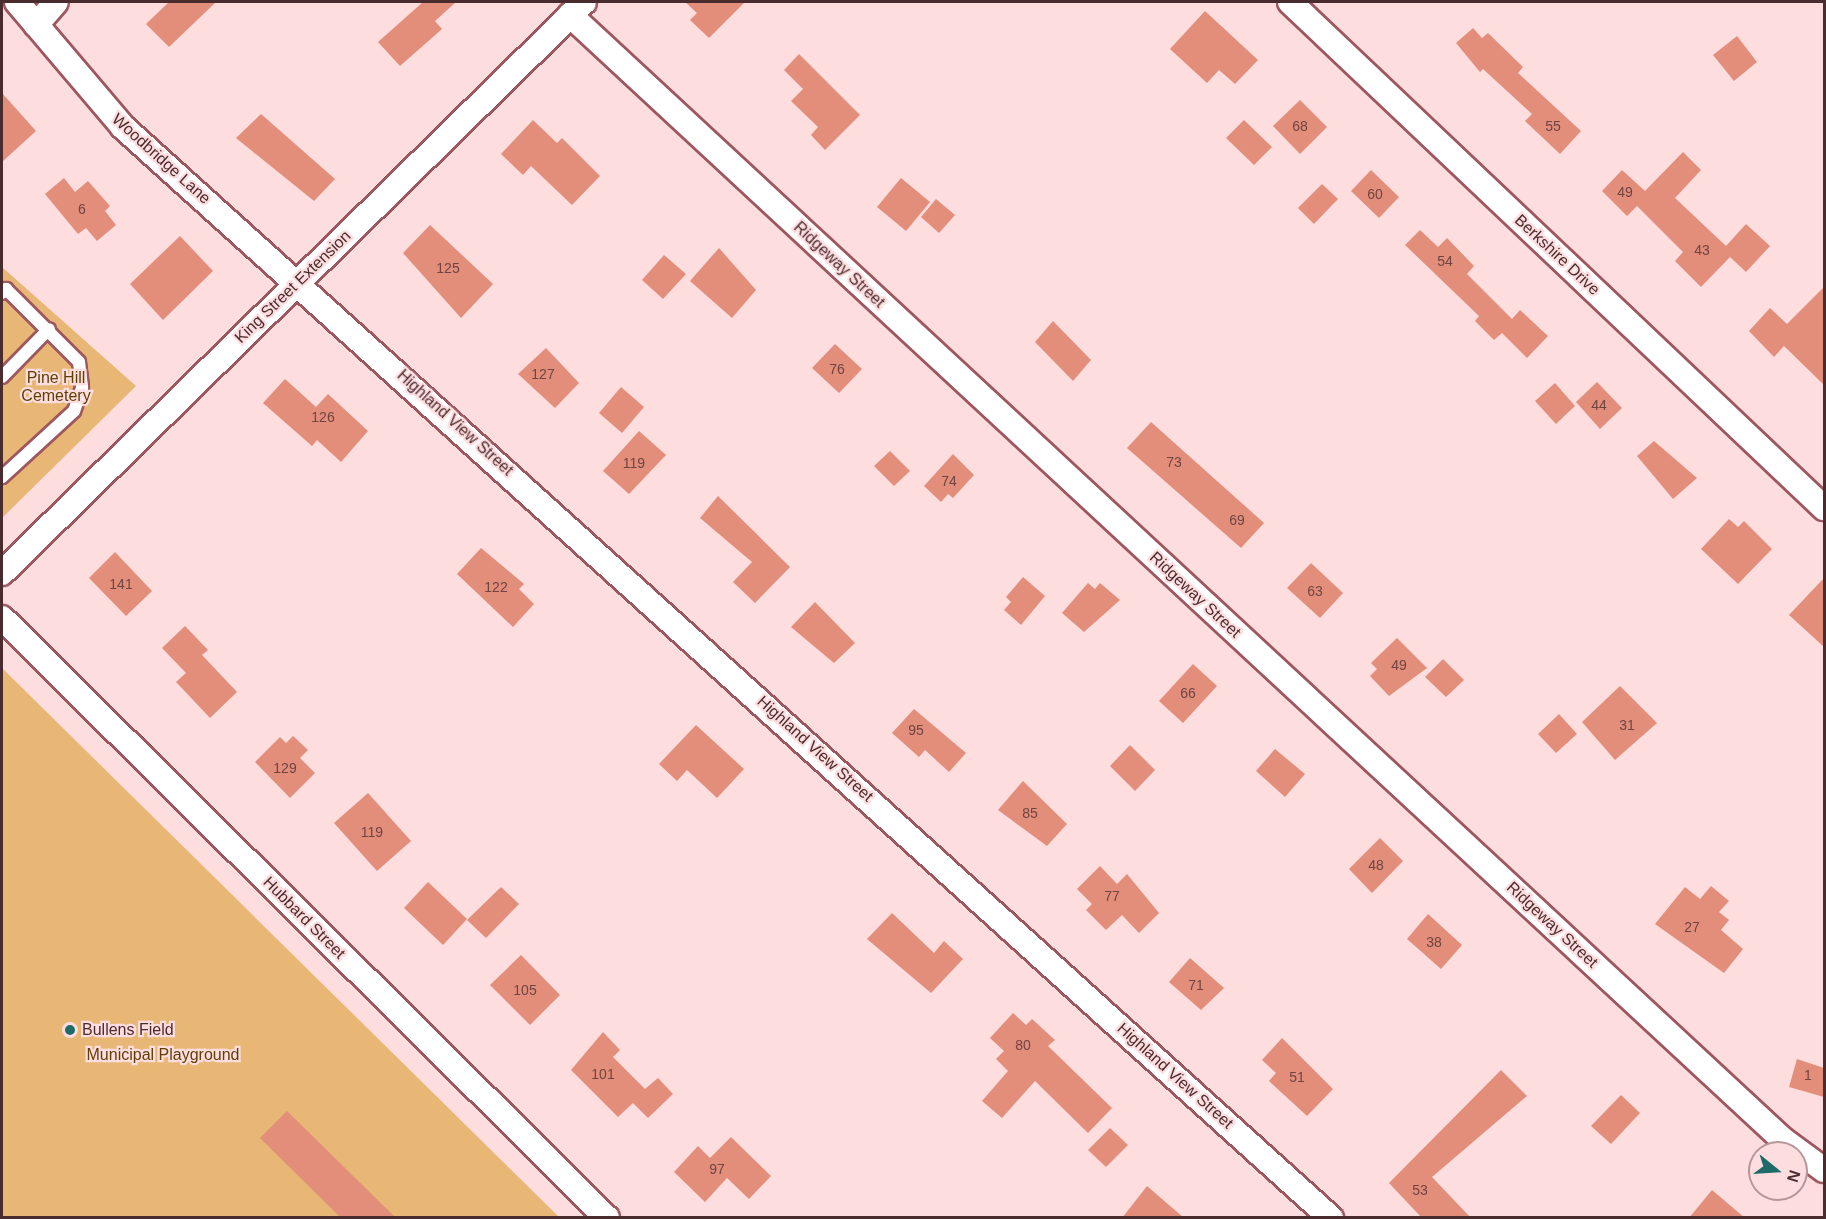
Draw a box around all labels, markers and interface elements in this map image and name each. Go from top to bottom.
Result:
street label: Woodbridge Lane [108,110,214,208]
house number: 68 [1292,118,1308,134]
house number: 55 [1545,118,1561,134]
house number: 49 [1617,184,1633,200]
house number: 60 [1367,186,1383,202]
house number: 6 [78,201,86,217]
street label: Berkshire Drive [1510,211,1604,299]
street label: Ridgeway Street [790,218,888,312]
street label: King Street Extension [231,227,355,347]
house number: 43 [1694,242,1710,258]
house number: 54 [1437,253,1453,269]
house number: 125 [436,260,460,276]
house number: 76 [829,361,845,377]
street label: Highland View Street [393,366,517,480]
house number: 127 [531,366,555,382]
park label: Pine Hill Cemetery [21,368,91,406]
house number: 44 [1591,397,1607,413]
house number: 126 [311,409,335,425]
house number: 73 [1166,454,1182,470]
house number: 119 [623,455,645,471]
house number: 74 [941,473,957,489]
house number: 69 [1229,512,1245,528]
street label: Ridgeway Street [1146,548,1244,642]
house number: 141 [109,576,133,592]
house number: 122 [484,579,508,595]
house number: 63 [1307,583,1323,599]
house number: 49 [1391,657,1407,673]
house number: 66 [1180,685,1196,701]
street label: Highland View Street [753,692,877,806]
house number: 31 [1619,717,1635,733]
house number: 95 [908,722,924,738]
house number: 129 [273,760,297,776]
house number: 85 [1022,805,1038,821]
house number: 119 [361,824,383,840]
house number: 48 [1368,857,1384,873]
street label: Hubbard Street [259,873,349,963]
street label: Ridgeway Street [1503,878,1601,972]
house number: 77 [1104,888,1120,904]
house number: 27 [1684,919,1700,935]
house number: 38 [1426,934,1442,950]
house number: 71 [1188,977,1204,993]
house number: 105 [513,982,537,998]
street label: Highland View Street [1113,1019,1237,1133]
place label: Bullens Field [82,1020,174,1040]
marker: Bullens Field [63,1023,77,1037]
house number: 80 [1015,1037,1031,1053]
park label: Municipal Playground [87,1045,239,1065]
house number: 101 [591,1066,615,1082]
house number: 1 [1804,1067,1812,1083]
house number: 51 [1289,1069,1305,1085]
north arrow [1748,1141,1808,1201]
house number: 97 [709,1161,725,1177]
text: N [1784,1168,1804,1184]
house number: 53 [1412,1182,1428,1198]

